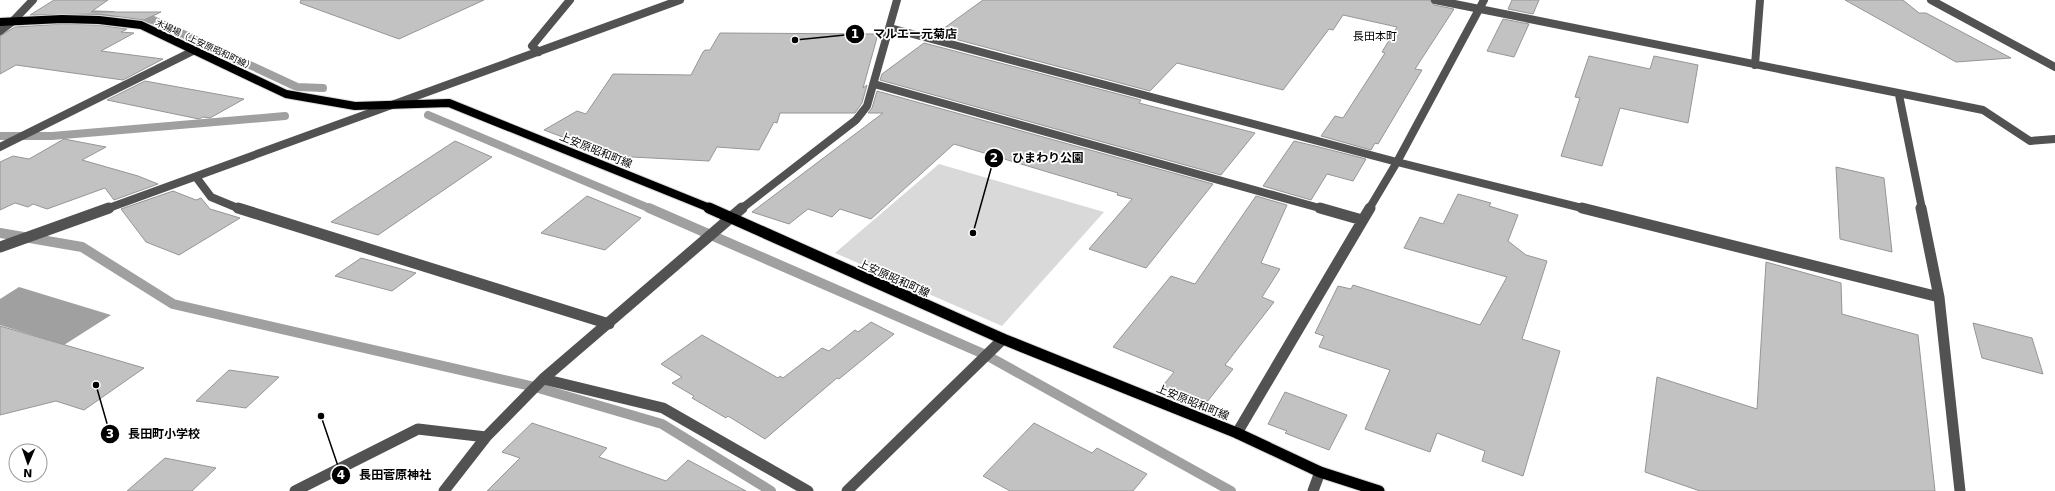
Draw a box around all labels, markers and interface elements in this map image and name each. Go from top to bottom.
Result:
street label: 木揚場（上安原昭和町線） [154,18,256,72]
callout: マルエー元菊店 [845,22,965,46]
text: 1 [851,27,859,41]
text: マルエー元菊店 [873,27,957,41]
district label: 長田本町 [1353,30,1397,43]
street label: 上安原昭和町線 [558,130,634,171]
callout: ひまわり公園 [984,146,1092,170]
text: 2 [990,151,998,165]
text: ひまわり公園 [1012,151,1084,165]
street label: 上安原昭和町線 [856,257,932,300]
street label: 上安原昭和町線 [1155,382,1231,423]
callout: 長田町小学校 [100,422,208,446]
text: 3 [106,427,114,441]
text: 長田町小学校 [128,427,200,441]
north arrow [8,443,48,483]
callout: 長田菅原神社 [331,463,439,487]
text: N [23,466,33,479]
text: 4 [337,468,345,482]
text: 長田菅原神社 [359,468,431,482]

